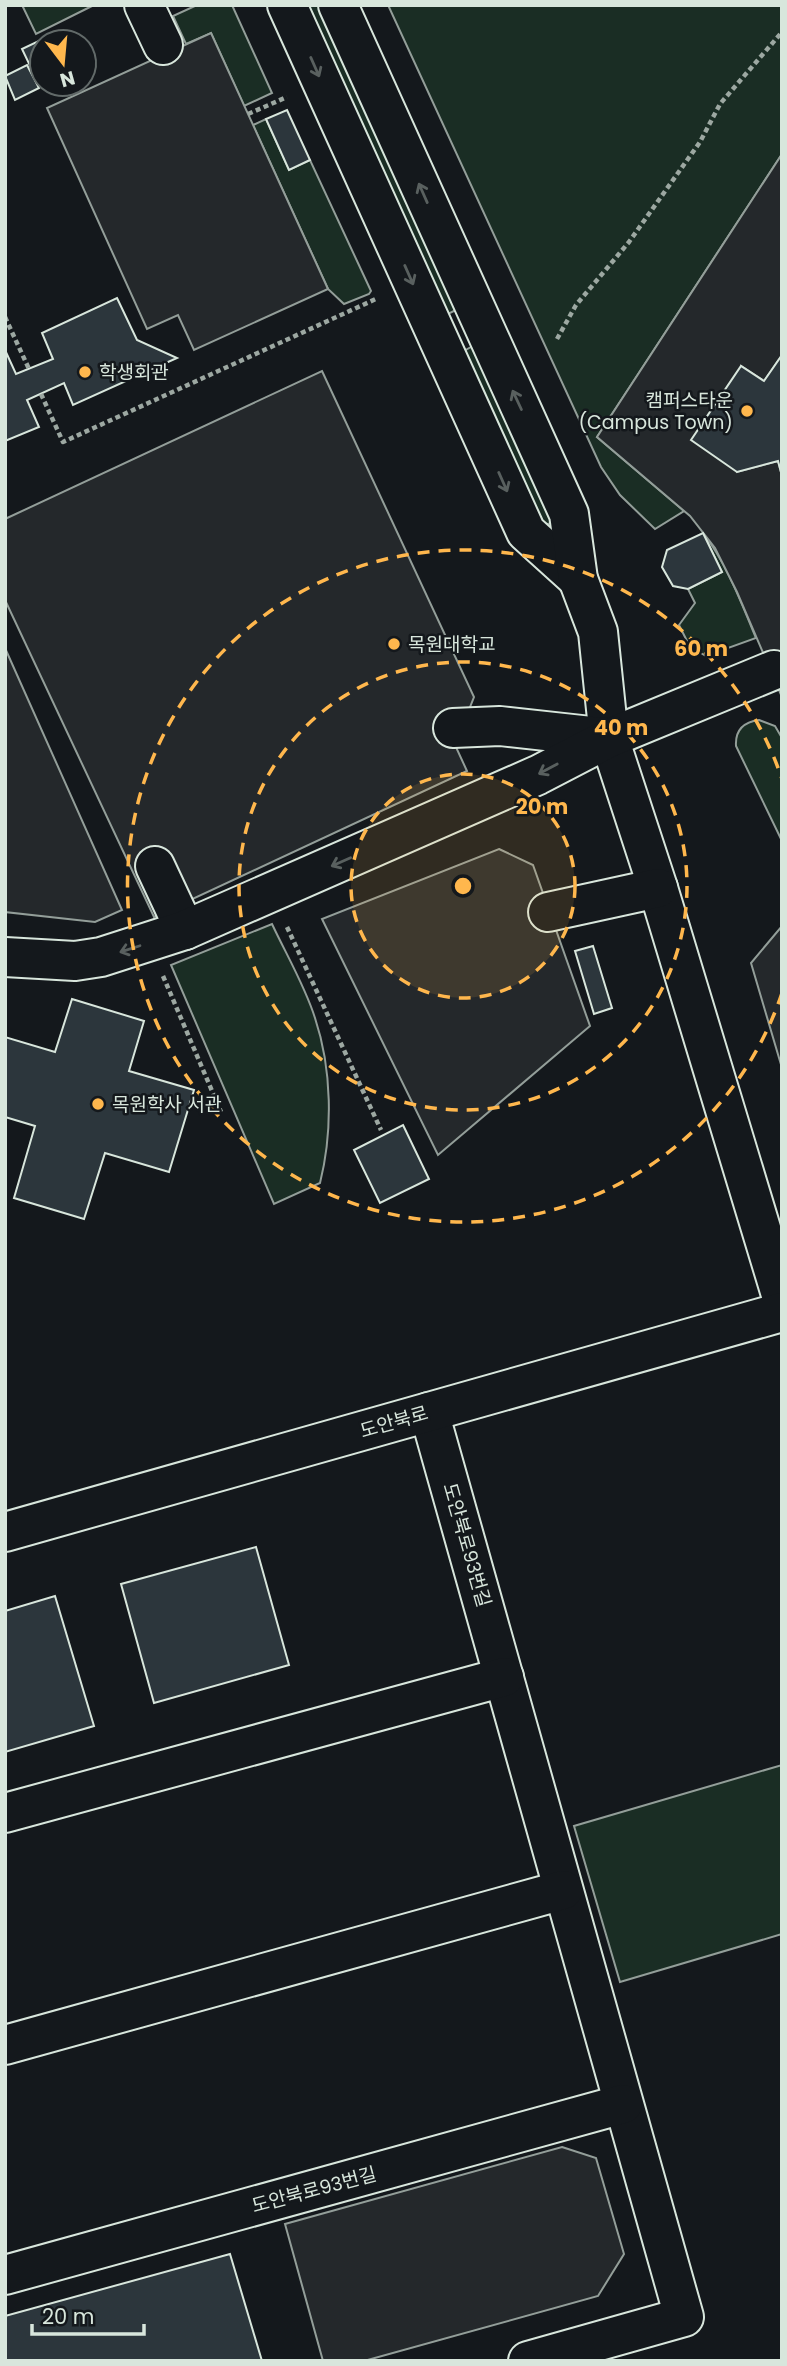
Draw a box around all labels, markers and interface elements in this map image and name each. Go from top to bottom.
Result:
north arrow [28,28,98,98]
one-way arrow [309,56,322,78]
text: N [57,64,78,94]
one-way arrow [416,183,429,204]
one-way arrow [403,264,416,285]
place label: 학생회관 [99,359,169,386]
marker: 학생회관 [77,364,93,380]
place label: 캠퍼스타운 (Campus Town) [578,387,733,436]
one-way arrow [510,390,523,411]
marker: 캠퍼스타운 (Campus Town) [739,403,755,419]
one-way arrow [497,471,510,492]
place label: 목원대학교 [408,631,495,658]
text: 60 m [674,634,728,663]
marker: 목원대학교 [386,636,402,652]
text: 40 m [594,713,648,742]
one-way arrow [539,763,559,777]
text: 20 m [516,792,568,821]
one-way arrow [330,856,352,869]
centre of rings [451,874,475,898]
one-way arrow [120,944,142,956]
place label: 목원학사 서관 [112,1091,222,1118]
marker: 목원학사 서관 [90,1096,106,1112]
street label: 도안북로 [357,1399,431,1445]
street label: 도안북로93번길 [436,1480,498,1610]
street label: 도안북로93번길 [249,2160,379,2220]
scale bar [32,2292,144,2336]
text: 20 m [42,2302,95,2331]

